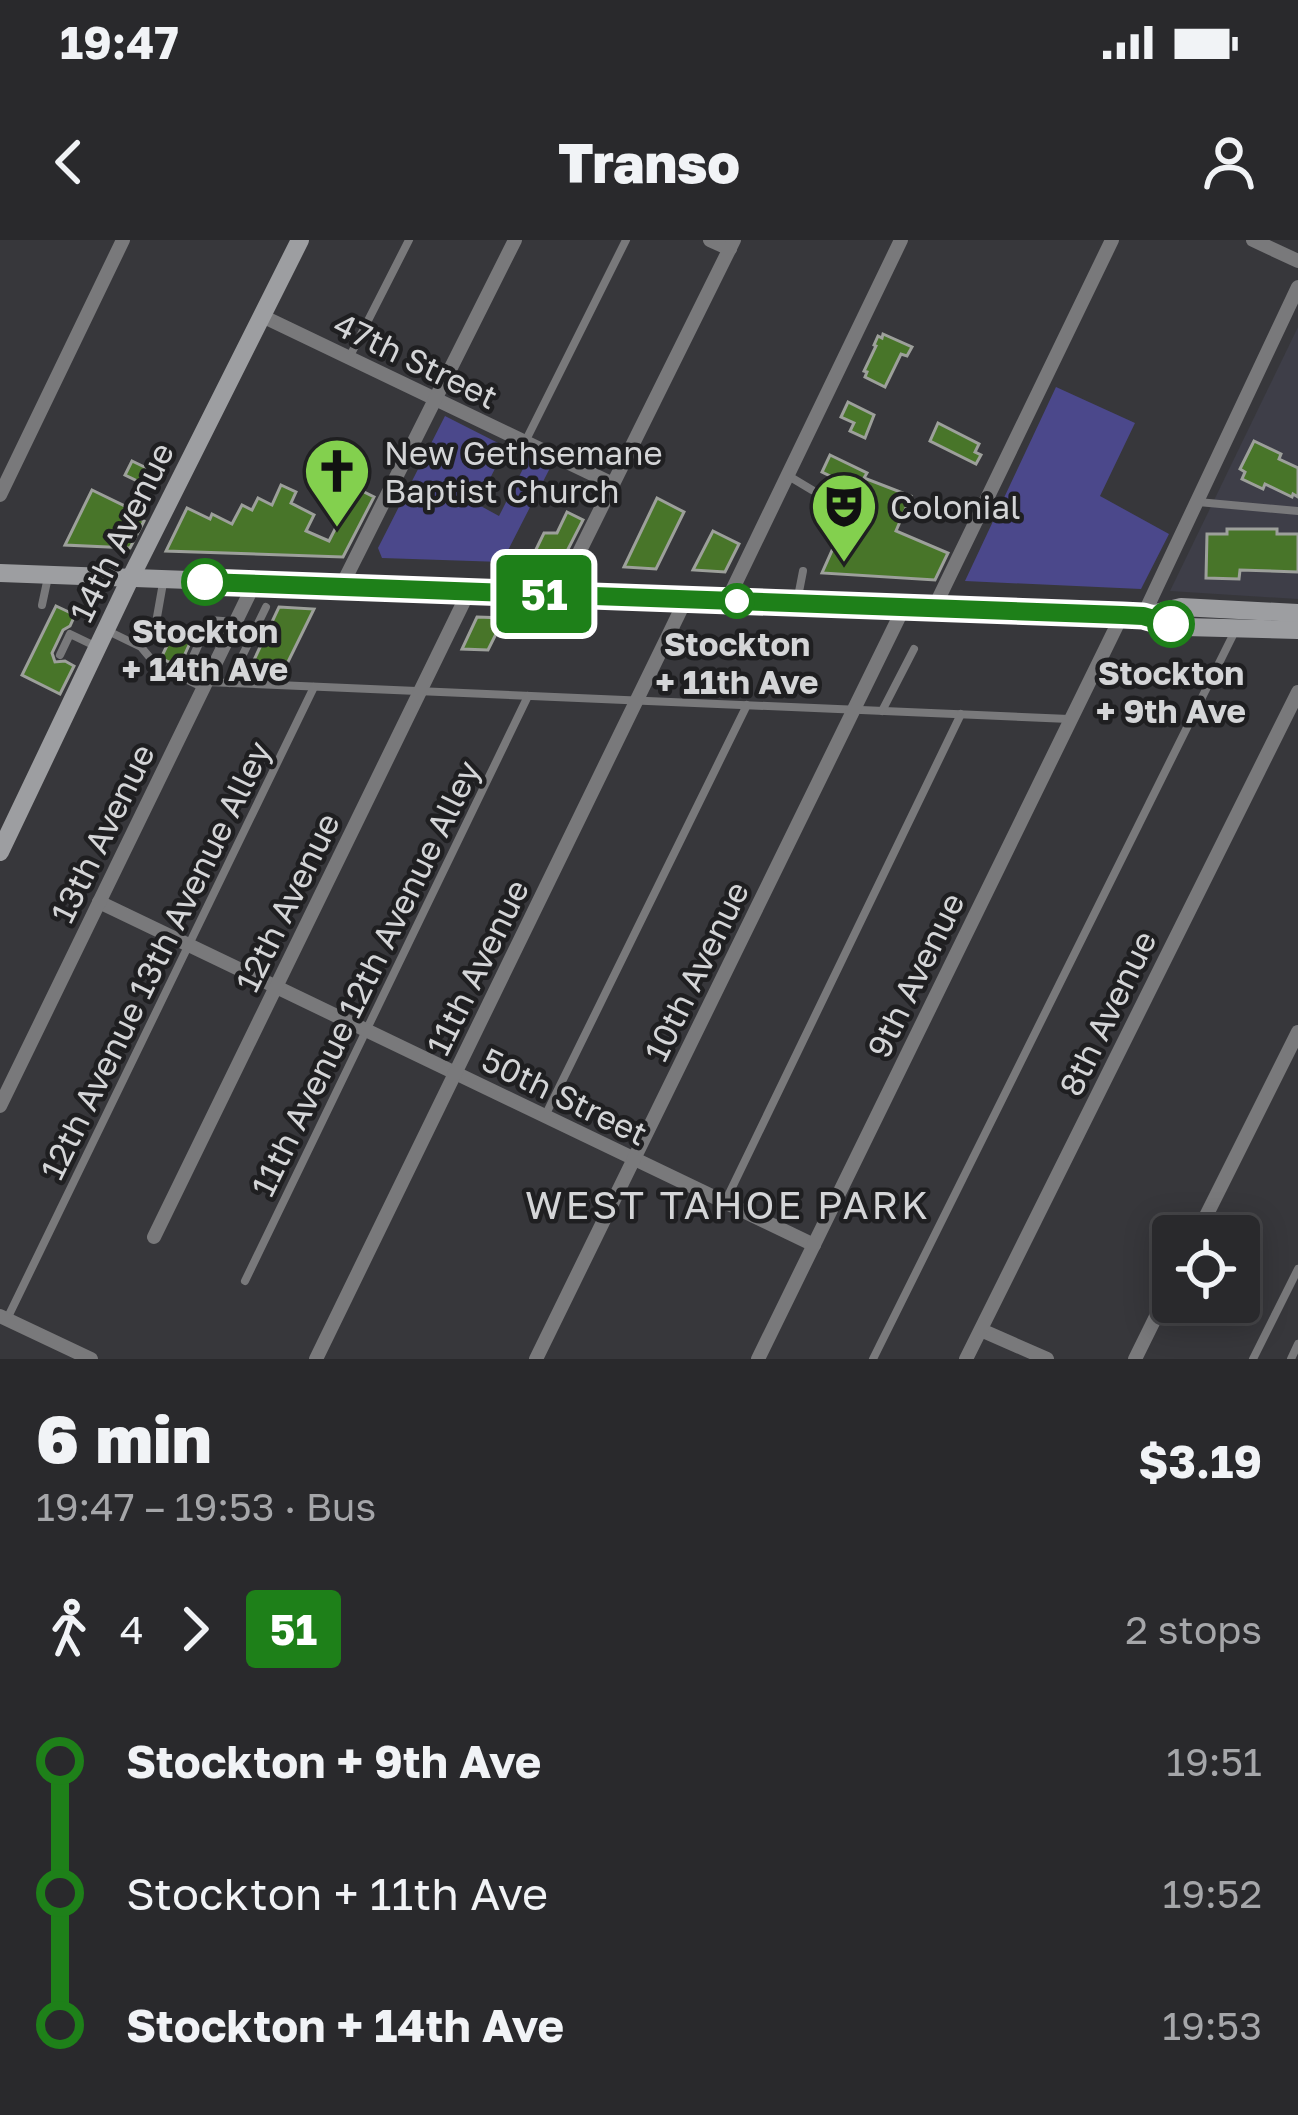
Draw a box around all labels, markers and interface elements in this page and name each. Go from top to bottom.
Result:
text: 19:47 [60,15,179,69]
icon: back [36,129,102,195]
icon: person [1196,129,1262,195]
text: Transo [558,130,740,195]
street label: 47th Street [328,304,504,416]
place label: New Gethsemane Baptist Church [384,433,663,510]
street label: 14th Avenue [61,436,181,628]
church icon: New Gethsemane Baptist Church [302,436,372,530]
theatre icon: Colonial [809,471,879,565]
place label: Colonial [890,487,1021,526]
line badge: 51 [490,555,598,633]
marker: Stockton + 14th Ave [183,560,227,604]
text: 51 [520,569,568,619]
marker: Stockton + 11th Ave [721,585,753,617]
marker: Stockton + 9th Ave [1149,602,1193,646]
place label: Stockton + 14th Ave [122,611,288,688]
place label: Stockton + 11th Ave [655,624,819,701]
place label: Stockton + 9th Ave [1096,653,1246,730]
street label: 12th Avenue 13th Avenue Alley [32,735,278,1185]
street label: 13th Avenue [42,737,162,929]
street label: 11th Avenue 12th Avenue Alley [242,754,488,1202]
street label: 12th Avenue [227,807,347,997]
street label: 11th Avenue [418,873,536,1061]
street label: 10th Avenue [636,875,756,1067]
street label: 9th Avenue [858,886,972,1064]
street label: 8th Avenue [1050,924,1164,1102]
street label: 50th Street [476,1039,654,1153]
district label: WEST TAHOE PARK [525,1181,931,1228]
map controls [1152,1215,1260,1323]
button: locate [1152,1215,1260,1323]
text: 6 min [36,1398,212,1478]
text: $3.19 [1138,1434,1262,1488]
text: 19:47 – 19:53 · Bus [36,1483,376,1530]
icon: walk [36,1596,102,1662]
icon: forward [162,1596,228,1662]
text: 51 [270,1604,317,1654]
text: 4 [120,1606,144,1653]
text: 2 stops [1125,1606,1262,1653]
text: Stockton + 9th Ave [126,1734,541,1788]
text: 19:51 [1166,1738,1262,1785]
text: Stockton + 11th Ave [126,1866,548,1920]
text: 19:52 [1163,1870,1262,1917]
text: Stockton + 14th Ave [126,1998,564,2052]
text: 19:53 [1162,2002,1262,2049]

